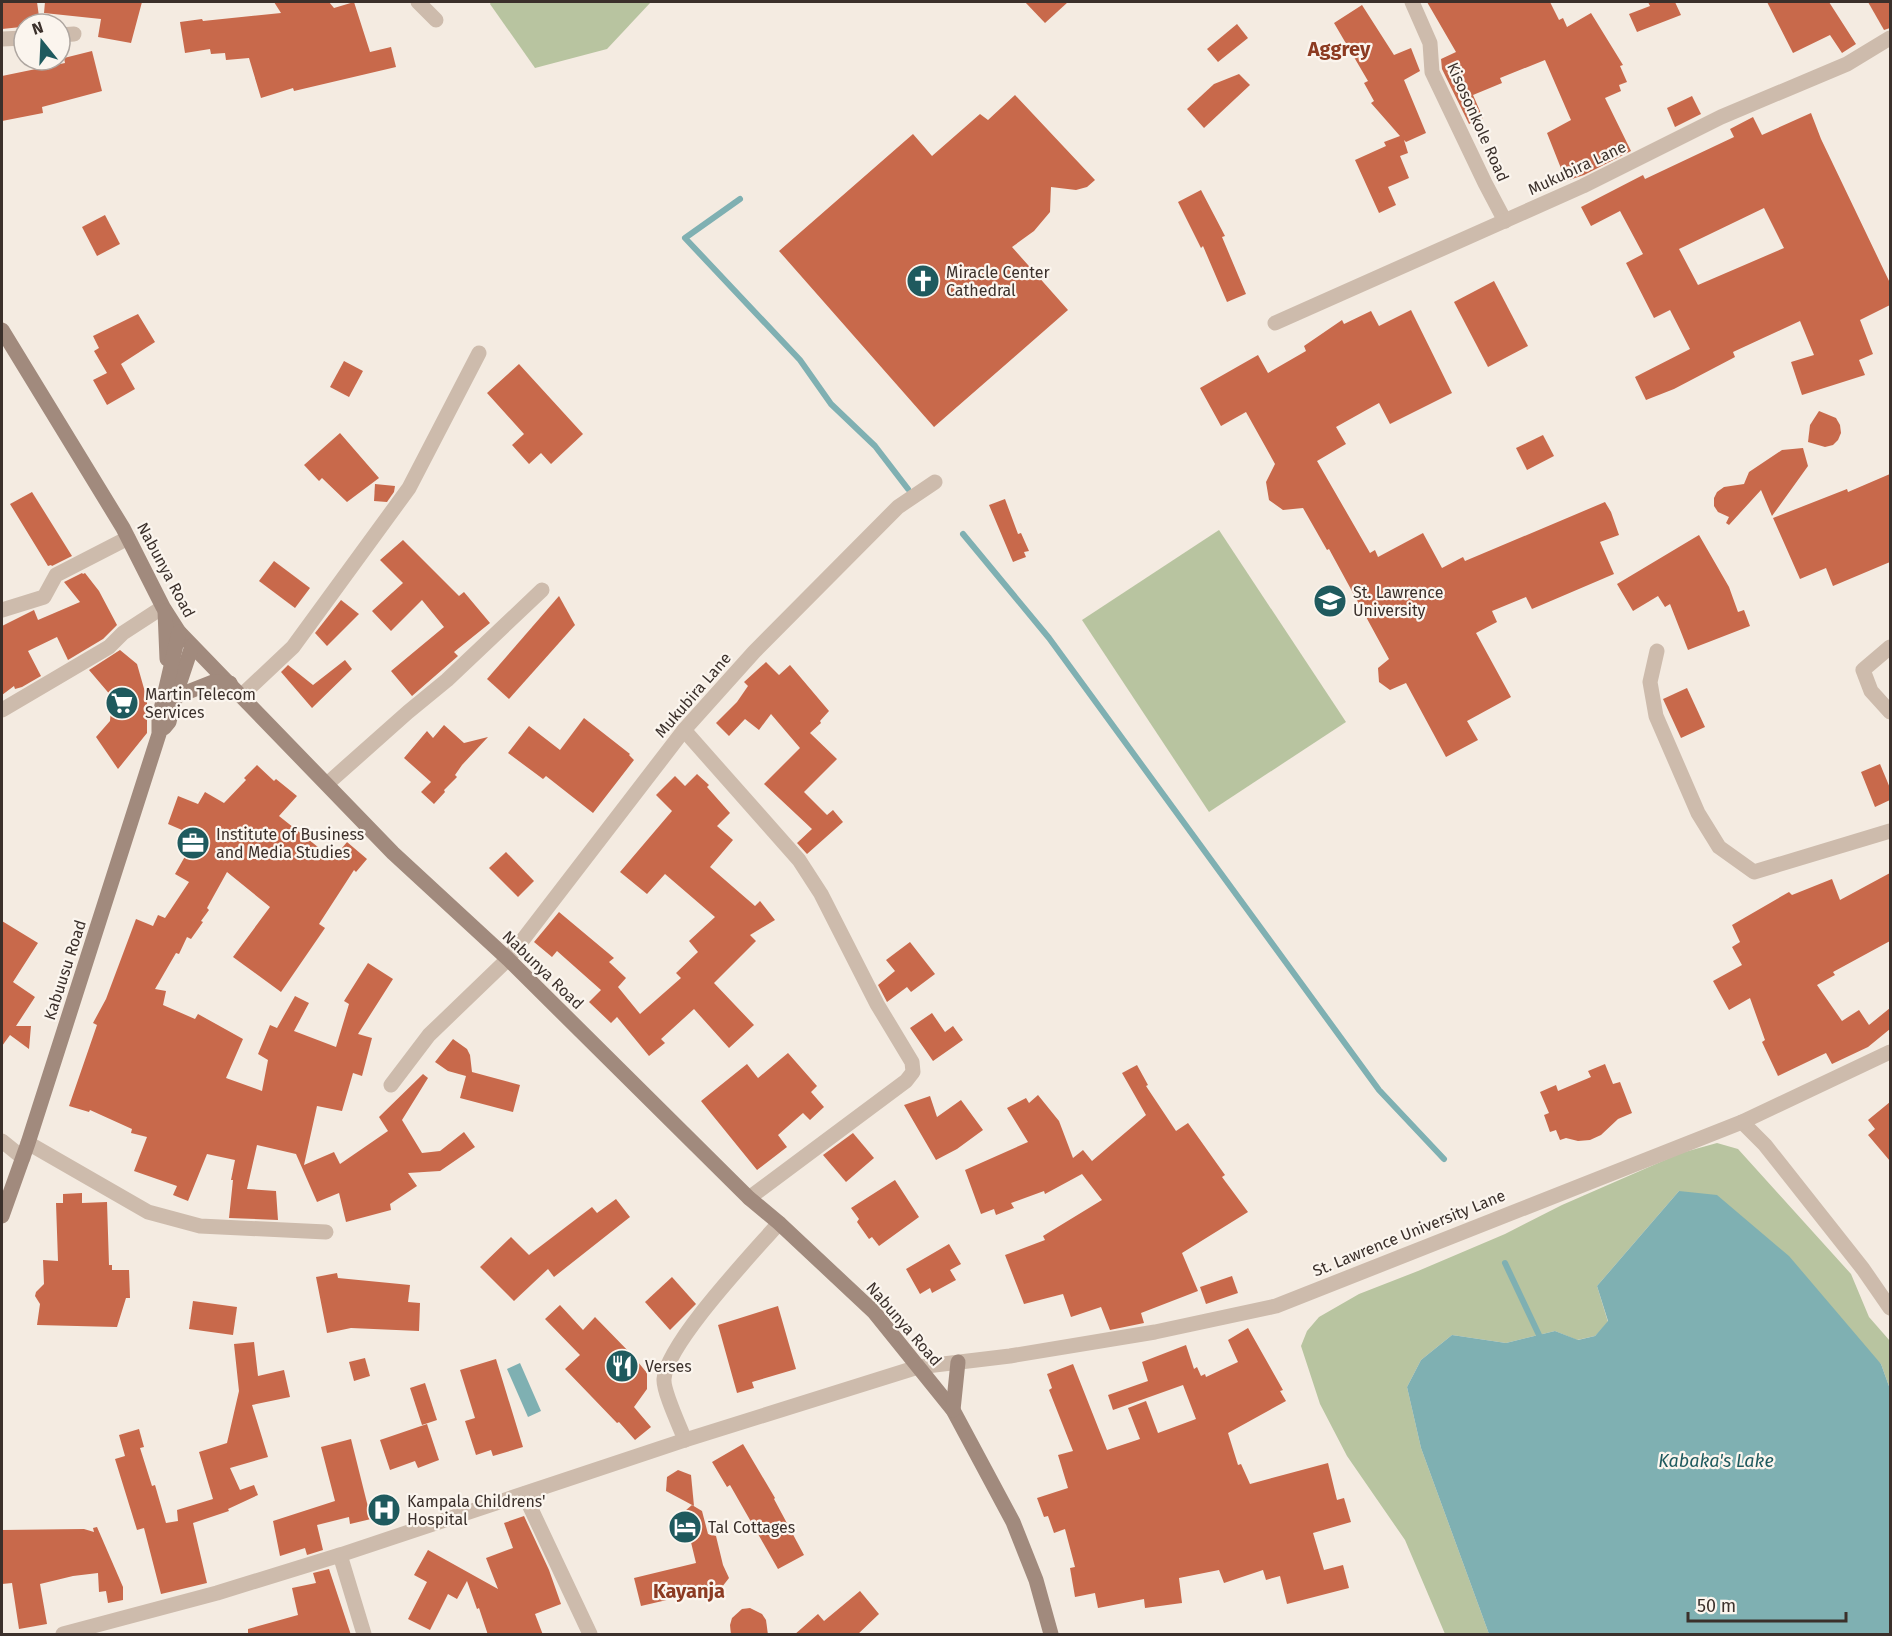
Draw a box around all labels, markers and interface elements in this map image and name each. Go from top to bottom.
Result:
north arrow [12,12,72,72]
text: N [30,18,45,39]
district label: Aggrey [1307,37,1371,61]
street label: Kisosonkole Road [1443,59,1513,185]
street label: Mukubira Lane [1525,137,1629,199]
church icon: Miracle Center Cathedral [905,263,941,299]
place label: Miracle Center Cathedral [946,263,1050,300]
street label: Nabunya Road [133,519,199,621]
school or university icon: St. Lawrence University [1312,583,1348,619]
place label: St. Lawrence University [1353,583,1443,620]
street label: Mukubira Lane [651,649,735,741]
supermarket icon: Martin Telecom Services [104,685,140,721]
place label: Martin Telecom Services [145,685,256,722]
office icon: Institute of Business and Media Studies [175,825,211,861]
place label: Institute of Business and Media Studies [216,825,364,862]
street label: Kabuusu Road [40,918,90,1022]
street label: Nabunya Road [499,927,587,1013]
street label: St. Lawrence University Lane [1310,1186,1508,1280]
street label: Nabunya Road [862,1278,946,1370]
restaurant icon: Verses [604,1348,640,1384]
place label: Verses [645,1357,692,1376]
water label: Kabaka's Lake [1658,1450,1774,1472]
hospital icon: Kampala Childrens' Hospital [366,1492,402,1528]
place label: Kampala Childrens' Hospital [407,1492,546,1529]
hotel icon: Tal Cottages [667,1509,703,1545]
place label: Tal Cottages [708,1518,795,1537]
district label: Kayanja [653,1579,725,1603]
scale bar [1688,1585,1846,1623]
text: 50 m [1697,1595,1736,1617]

